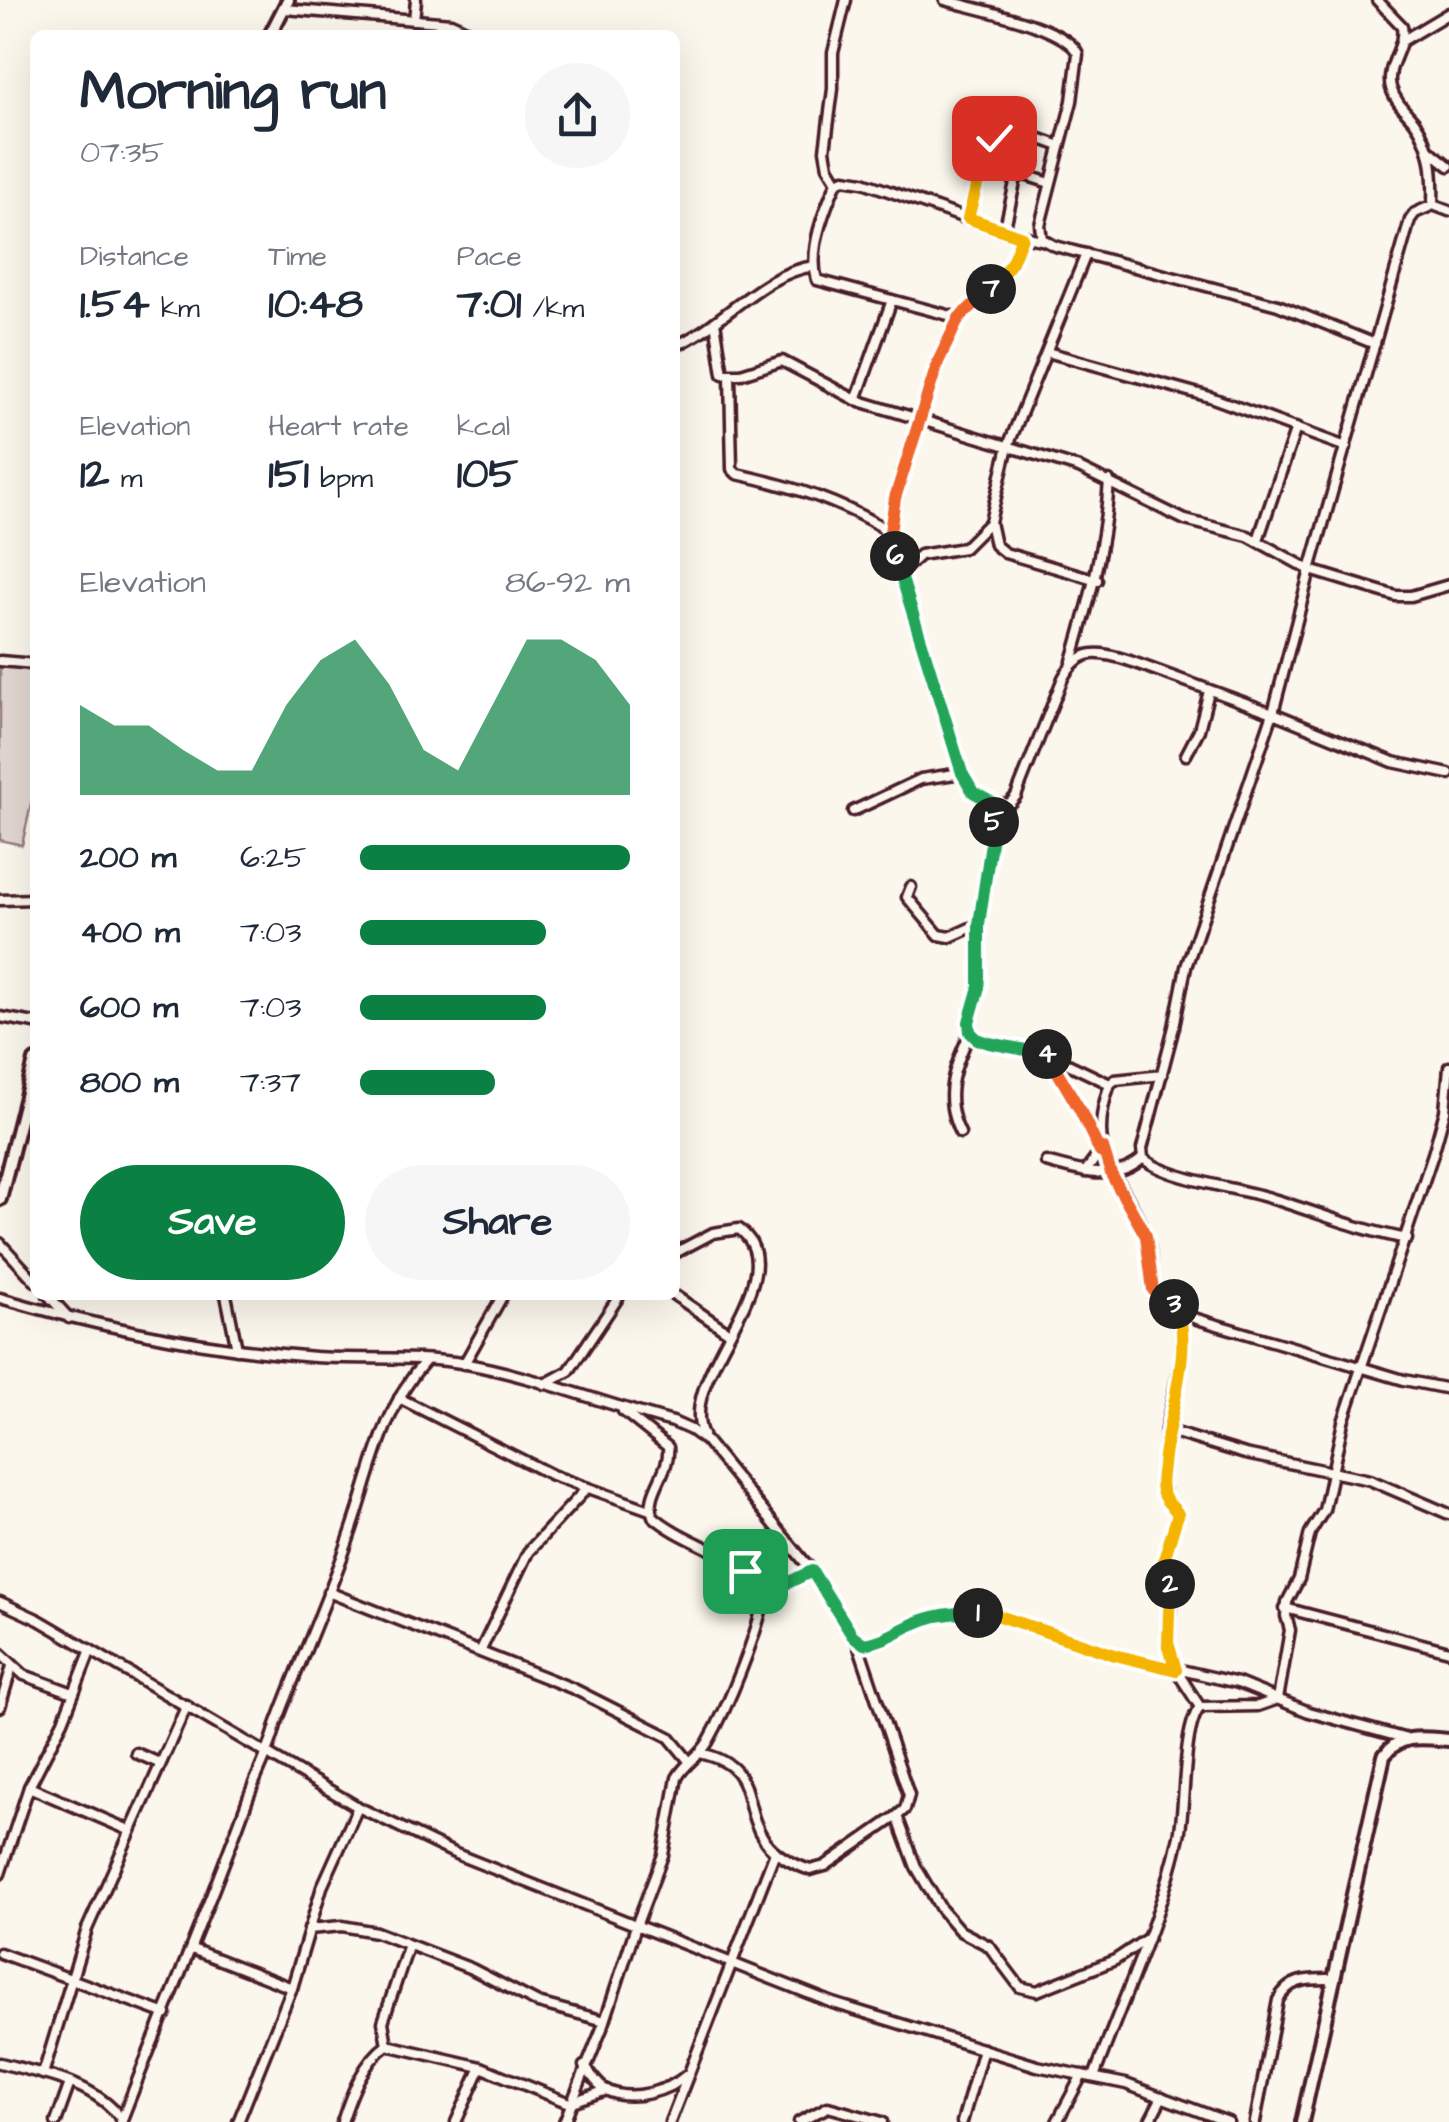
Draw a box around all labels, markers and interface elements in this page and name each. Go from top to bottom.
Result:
text: Morning run [80,54,386,130]
button: share [525,63,630,168]
pin [952,96,1037,181]
icon: check [967,111,1022,166]
text: 07:35 [80,130,164,175]
text: Distance [80,237,189,276]
text: Time [268,237,327,276]
text: Pace [457,237,522,276]
pin: 7 [966,264,1016,314]
text: 7 [982,269,1000,308]
text: 1.54 [80,276,150,334]
text: 10:48 [268,276,363,334]
text: 7:01 [457,276,521,334]
text: km [150,289,200,328]
text: /km [521,289,584,328]
text: Elevation [80,407,190,446]
text: Heart rate [268,407,409,446]
text: kcal [457,407,510,446]
text: 12 [80,446,109,504]
text: 151 [268,446,309,504]
text: 105 [457,446,518,504]
text: m [109,459,142,498]
text: bpm [309,459,373,498]
pin: 6 [870,531,920,581]
text: 6 [886,536,904,575]
text: Elevation [80,560,206,605]
text: 86–92 m [505,560,630,605]
pin: 5 [969,797,1019,847]
text: 5 [984,802,1004,841]
text: 200 m [80,835,176,880]
text: 6:25 [240,835,306,880]
text: 400 m [80,910,180,955]
text: 7:03 [240,910,302,955]
text: 600 m [80,985,178,1030]
text: 7:03 [240,985,302,1030]
pin: 4 [1022,1029,1072,1079]
text: 4 [1037,1034,1057,1073]
text: 800 m [80,1060,179,1105]
text: 7:37 [240,1060,301,1105]
button: Save [80,1165,345,1280]
button: Share [365,1165,630,1280]
pin: 3 [1149,1279,1199,1329]
text: 3 [1167,1284,1181,1323]
pin [703,1529,788,1614]
icon: arrive [718,1544,773,1599]
pin: 2 [1145,1559,1195,1609]
text: 2 [1162,1564,1178,1603]
pin: 1 [953,1588,1003,1638]
text: 1 [976,1593,980,1632]

